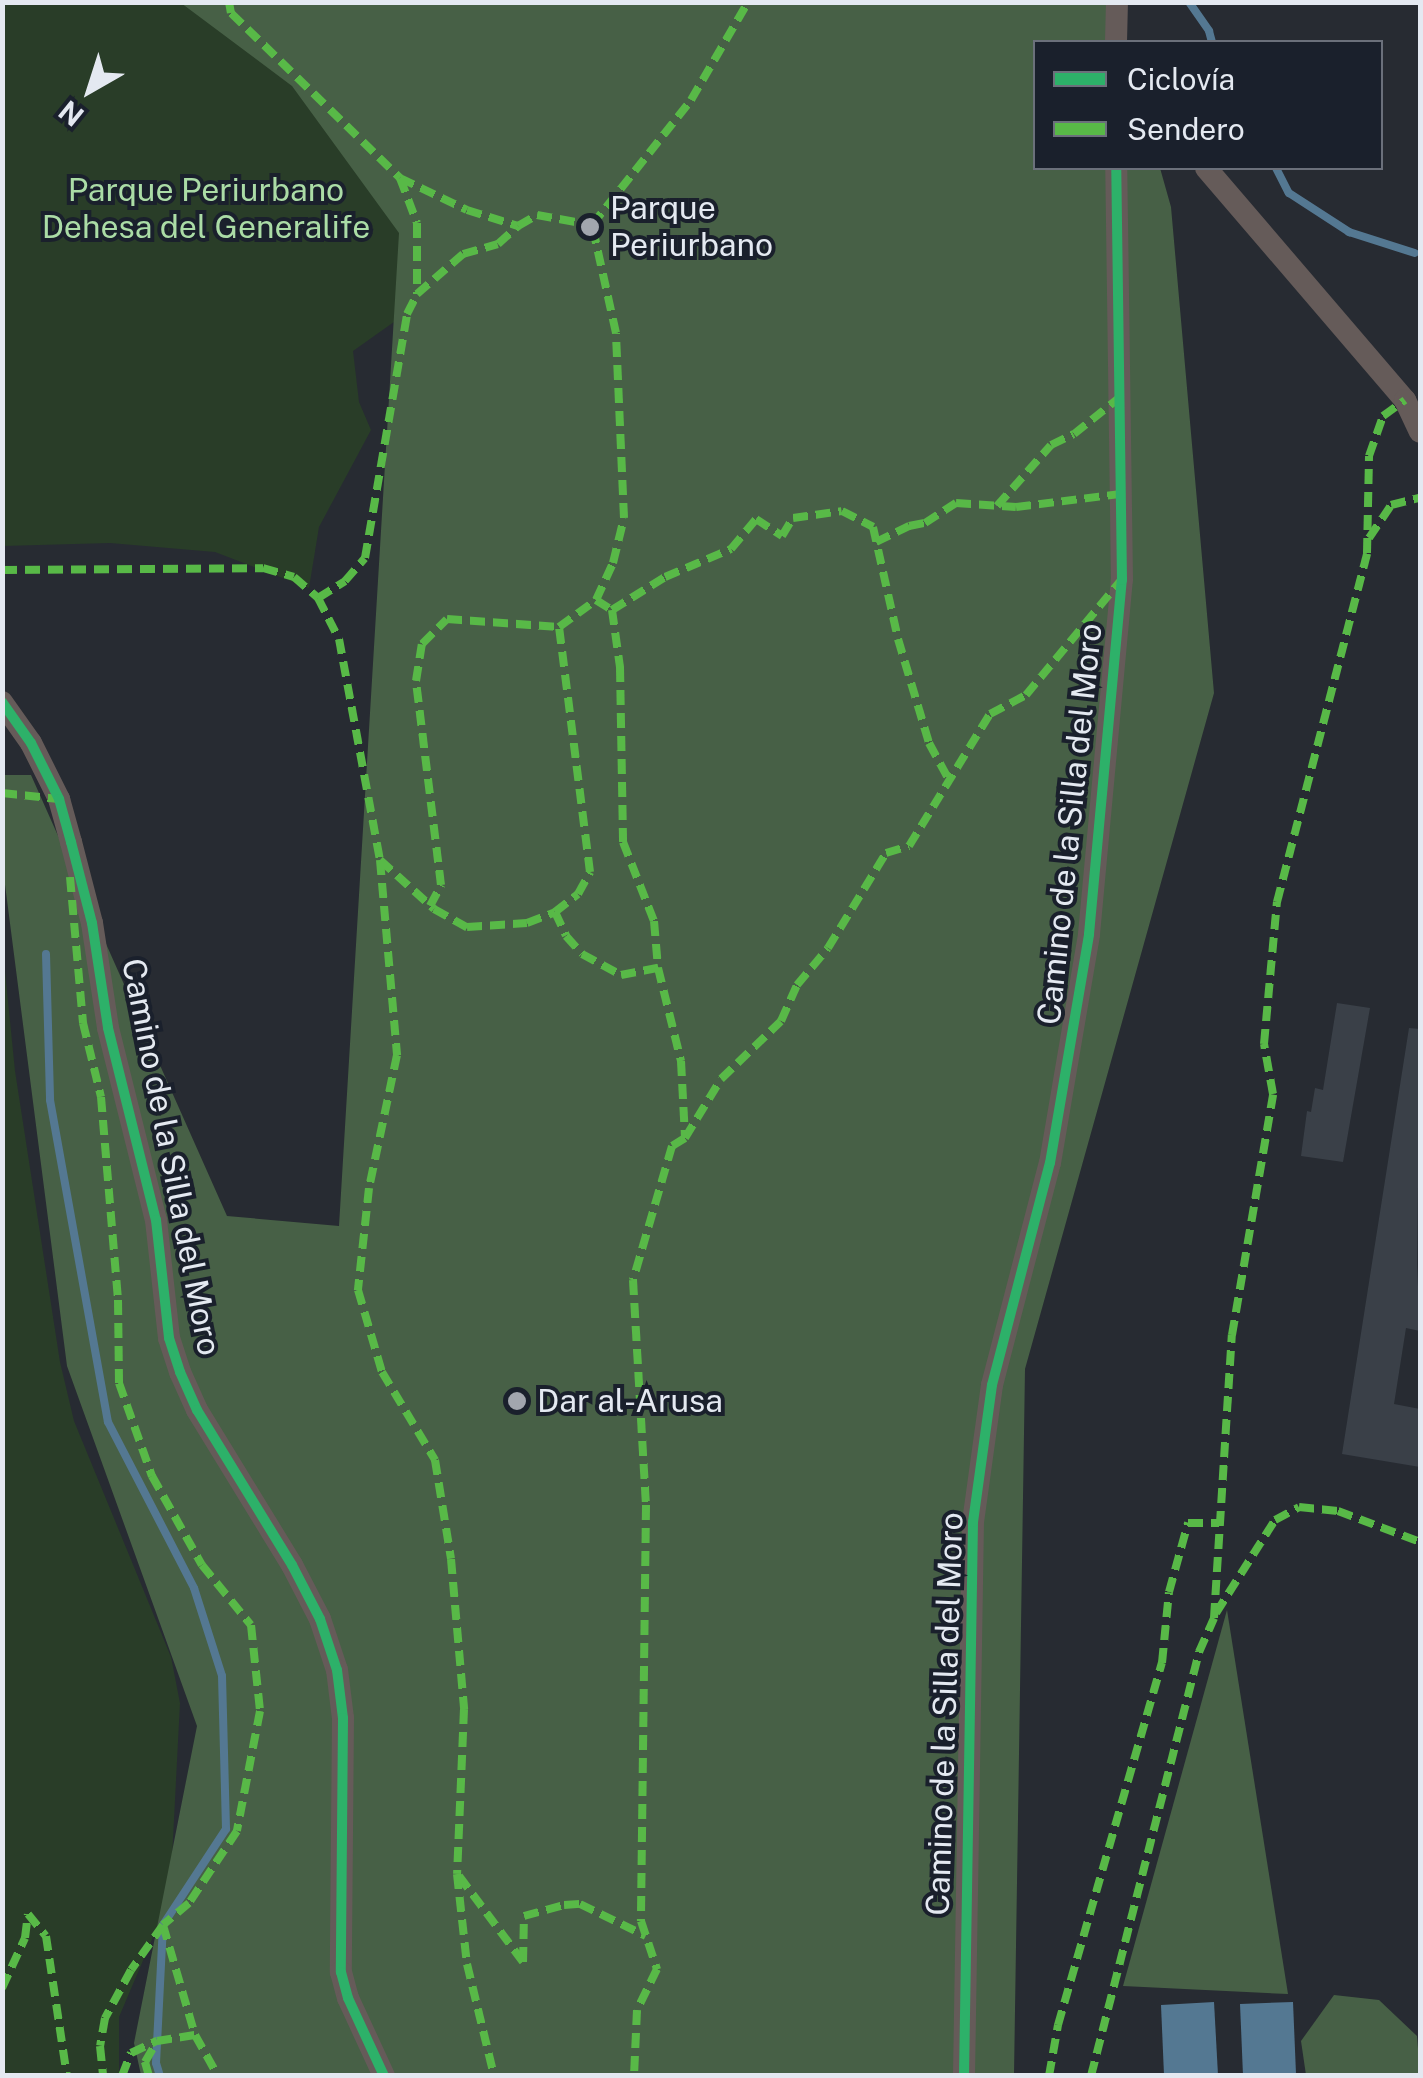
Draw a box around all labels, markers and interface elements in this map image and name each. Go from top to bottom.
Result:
north arrow [40,40,140,140]
legend [1033,40,1383,170]
text: Ciclovía [1127,61,1235,97]
text: N [52,94,90,133]
text: Sendero [1127,111,1245,147]
park label: Parque Periurbano Dehesa del Generalife [41,172,371,247]
place label: Parque Periurbano [610,190,773,265]
marker: Parque Periurbano [579,216,601,238]
street label: Camino de la Silla del Moro [1030,621,1110,1027]
street label: Camino de la Silla del Moro [114,955,228,1359]
place label: Dar al-Arusa [537,1382,723,1420]
marker: Dar al-Arusa [506,1390,528,1412]
street label: Camino de la Silla del Moro [919,1511,971,1917]

